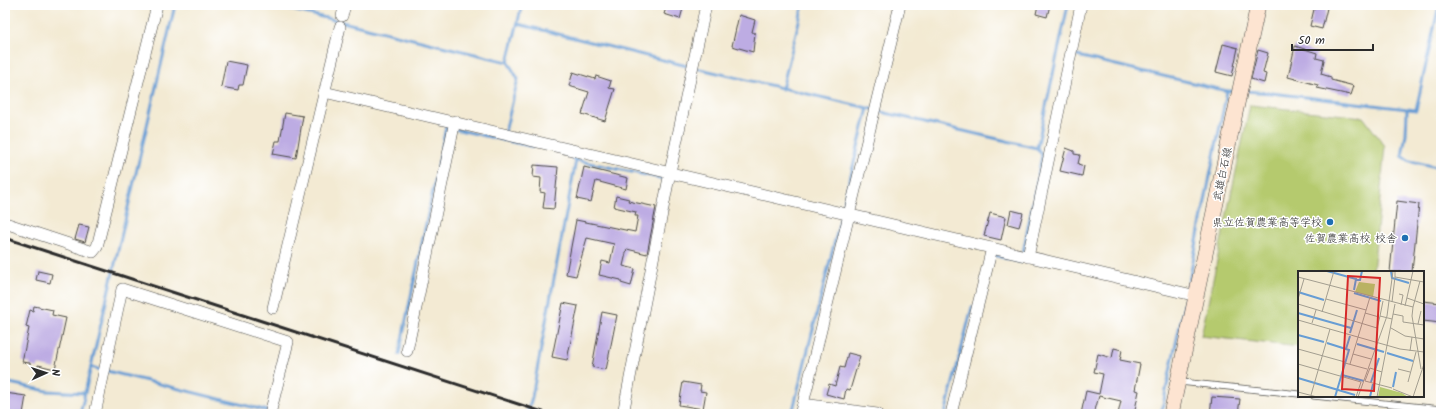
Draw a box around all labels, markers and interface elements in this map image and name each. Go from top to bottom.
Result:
scale bar [1292,26,1373,52]
text: 50 m [1298,31,1325,50]
street label: 武雄白石線 [1208,145,1237,203]
place label: 県立佐賀農業高等学校 [1212,214,1322,232]
marker: 県立佐賀農業高等学校 [1325,217,1335,227]
place label: 佐賀農業高校 校舎 [1305,230,1397,248]
marker: 佐賀農業高校 校舎 [1400,233,1410,243]
inset map [1298,271,1424,397]
north arrow [26,353,66,393]
text: N [46,369,64,377]

